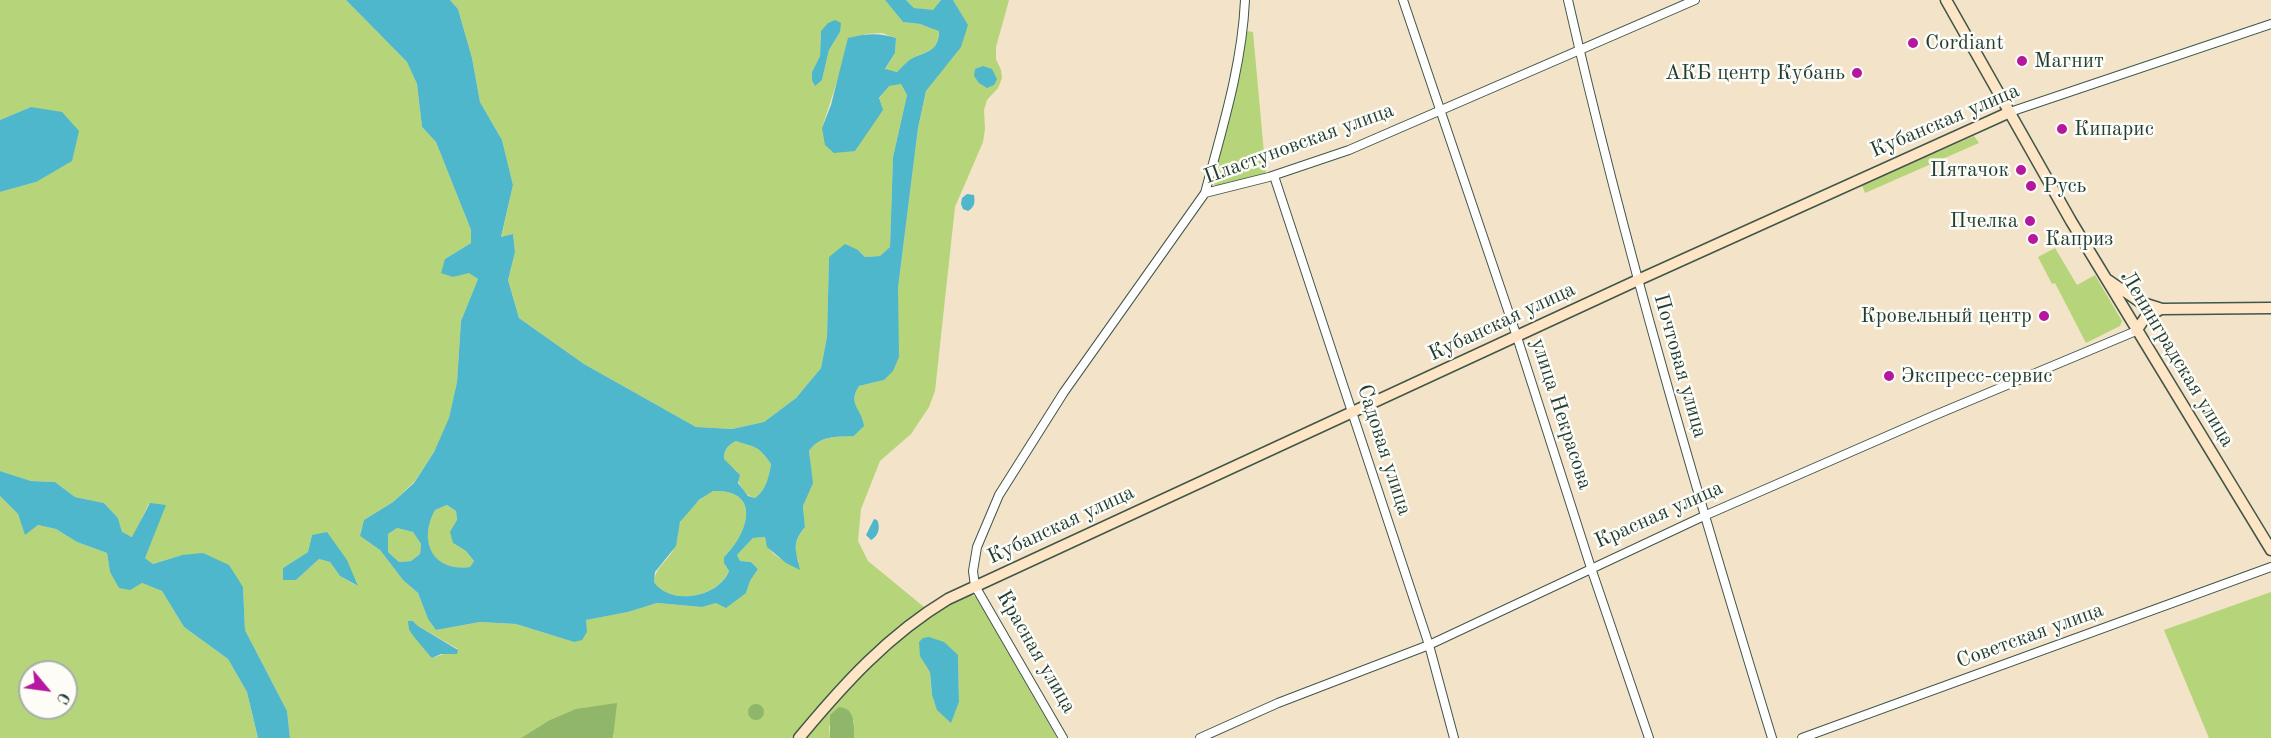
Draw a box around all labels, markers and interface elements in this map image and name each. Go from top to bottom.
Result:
place label: Cordiant [1925,30,2004,56]
marker: Cordiant [1906,36,1920,50]
place label: Магнит [2034,48,2104,74]
marker: Магнит [2015,54,2029,68]
place label: АКБ центр Кубань [1665,60,1845,86]
marker: АКБ центр Кубань [1850,66,1864,80]
street label: Кубанская улица [1867,78,2023,164]
street label: Пластуновская улица [1201,98,1397,190]
place label: Кипарис [2074,116,2154,142]
marker: Кипарис [2055,122,2069,136]
place label: Пятачок [1930,157,2009,183]
marker: Пятачок [2014,163,2028,177]
place label: Русь [2043,173,2086,199]
marker: Русь [2024,179,2038,193]
place label: Пчелка [1950,208,2018,234]
marker: Пчелка [2023,214,2037,228]
place label: Каприз [2045,226,2113,252]
marker: Каприз [2026,232,2040,246]
street label: Ленинградская улица [2114,266,2240,452]
street label: Кубанская улица [1424,277,1580,367]
street label: Почтовая улица [1647,291,1713,441]
place label: Кровельный центр [1860,303,2032,329]
marker: Кровельный центр [2037,309,2051,323]
street label: улица Некрасова [1525,335,1597,493]
place label: Экспресс-сервис [1901,363,2052,389]
marker: Экспресс-сервис [1882,369,1896,383]
street label: Садовая улица [1351,381,1417,519]
street label: Красная улица [1591,475,1727,555]
street label: Кубанская улица [983,480,1139,570]
street label: Красная улица [991,586,1081,718]
street label: Советская улица [1953,598,2107,674]
north arrow [18,660,78,720]
text: С [52,689,72,706]

